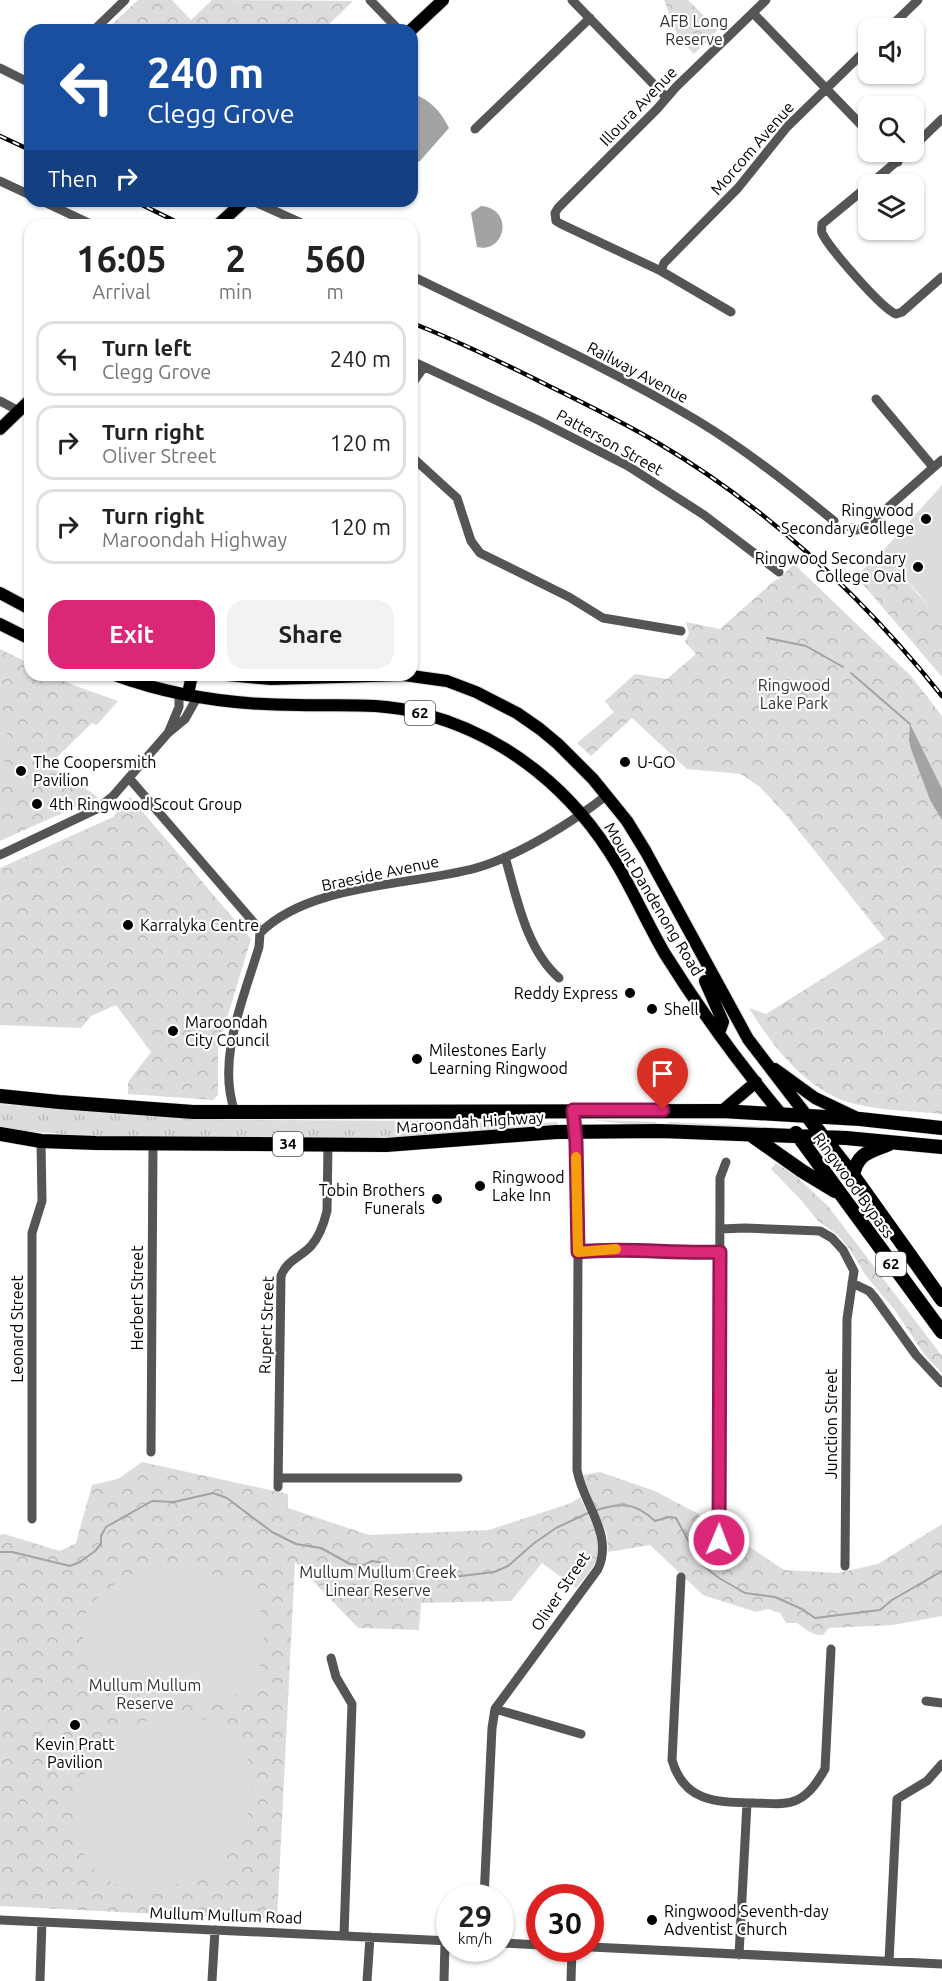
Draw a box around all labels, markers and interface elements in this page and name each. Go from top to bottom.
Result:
park label: AFB Long Reserve [660,12,728,48]
map controls [858,18,924,240]
button: sound [858,18,924,84]
icon: left [48,48,126,126]
text: 240 m [147,49,264,96]
street label: Illoura Avenue [596,63,680,149]
button: search [858,96,924,162]
text: Clegg Grove [147,98,295,128]
street label: Morcom Avenue [707,98,797,198]
icon: right [110,162,143,195]
text: Then [48,166,98,191]
button: layers [858,174,924,240]
text: 16:05 [76,238,166,279]
text: 2 [225,238,246,279]
text: 560 [305,238,366,279]
text: Arrival [92,280,151,303]
text: min [219,280,252,303]
text: m [327,280,344,303]
text: Turn left [102,335,192,360]
street label: Railway Avenue [584,338,692,406]
icon: left [51,342,84,375]
text: 240 m [330,346,391,371]
text: Clegg Grove [102,360,211,383]
street label: Patterson Street [554,405,667,479]
text: Turn right [102,419,204,444]
icon: right [51,426,84,459]
text: 120 m [330,430,391,455]
text: Oliver Street [102,444,216,467]
place label: Ringwood Secondary College [781,501,914,537]
text: Turn right [102,503,204,528]
icon: right [51,510,84,543]
marker: Ringwood Secondary College [919,512,933,526]
text: 120 m [330,514,391,539]
text: Maroondah Highway [102,528,287,551]
place label: Ringwood Secondary College Oval [755,549,906,585]
marker: Ringwood Secondary College Oval [911,560,925,574]
button: Exit [48,600,215,669]
button: Share [227,600,394,669]
park label: Ringwood Lake Park [758,676,830,712]
road number: 62 [405,701,435,725]
place label: The Coopersmith Pavilion [33,753,156,789]
place label: U-GO [637,753,676,771]
marker: U-GO [618,755,632,769]
marker: The Coopersmith Pavilion [14,764,28,778]
place label: 4th Ringwood Scout Group [49,795,242,813]
marker: 4th Ringwood Scout Group [30,797,44,811]
street label: Mount Dandenong Road [601,819,707,979]
street label: Braeside Avenue [320,852,440,894]
place label: Karralyka Centre [140,916,259,934]
marker: Karralyka Centre [121,918,135,932]
place label: Reddy Express [514,984,618,1002]
marker: Reddy Express [623,986,637,1000]
place label: Shell [664,1000,699,1018]
marker: Shell [645,1002,659,1016]
place label: Maroondah City Council [185,1013,269,1049]
marker: Maroondah City Council [166,1024,180,1038]
place label: Milestones Early Learning Ringwood [429,1041,568,1077]
pin [637,1048,688,1110]
marker: Milestones Early Learning Ringwood [410,1052,424,1066]
icon: arrive [646,1057,679,1090]
street label: Maroondah Highway [395,1108,545,1136]
street label: Ringwood Bypass [810,1129,898,1241]
road number: 34 [273,1132,303,1156]
place label: Ringwood Lake Inn [492,1168,565,1204]
marker: Ringwood Lake Inn [473,1179,487,1193]
place label: Tobin Brothers Funerals [319,1181,425,1217]
marker: Tobin Brothers Funerals [430,1192,444,1206]
street label: Herbert Street [128,1245,146,1350]
road number: 62 [876,1252,906,1276]
street label: Leonard Street [8,1275,26,1383]
street label: Rupert Street [255,1275,277,1374]
street label: Junction Street [822,1368,840,1479]
position arrow [687,1508,751,1572]
street label: Oliver Street [527,1547,593,1634]
park label: Mullum Mullum Creek Linear Reserve [299,1563,457,1599]
park label: Mullum Mullum Reserve [89,1676,201,1712]
marker: Kevin Pratt Pavilion [68,1718,82,1732]
place label: Kevin Pratt Pavilion [35,1735,115,1771]
speed limit sign: 30 [526,1884,604,1962]
text: 29 [458,1899,492,1933]
place label: Ringwood Seventh-day Adventist Church [664,1902,829,1938]
street label: Mullum Mullum Road [149,1903,303,1927]
marker: Ringwood Seventh-day Adventist Church [645,1913,659,1927]
text: km/h [458,1930,492,1947]

